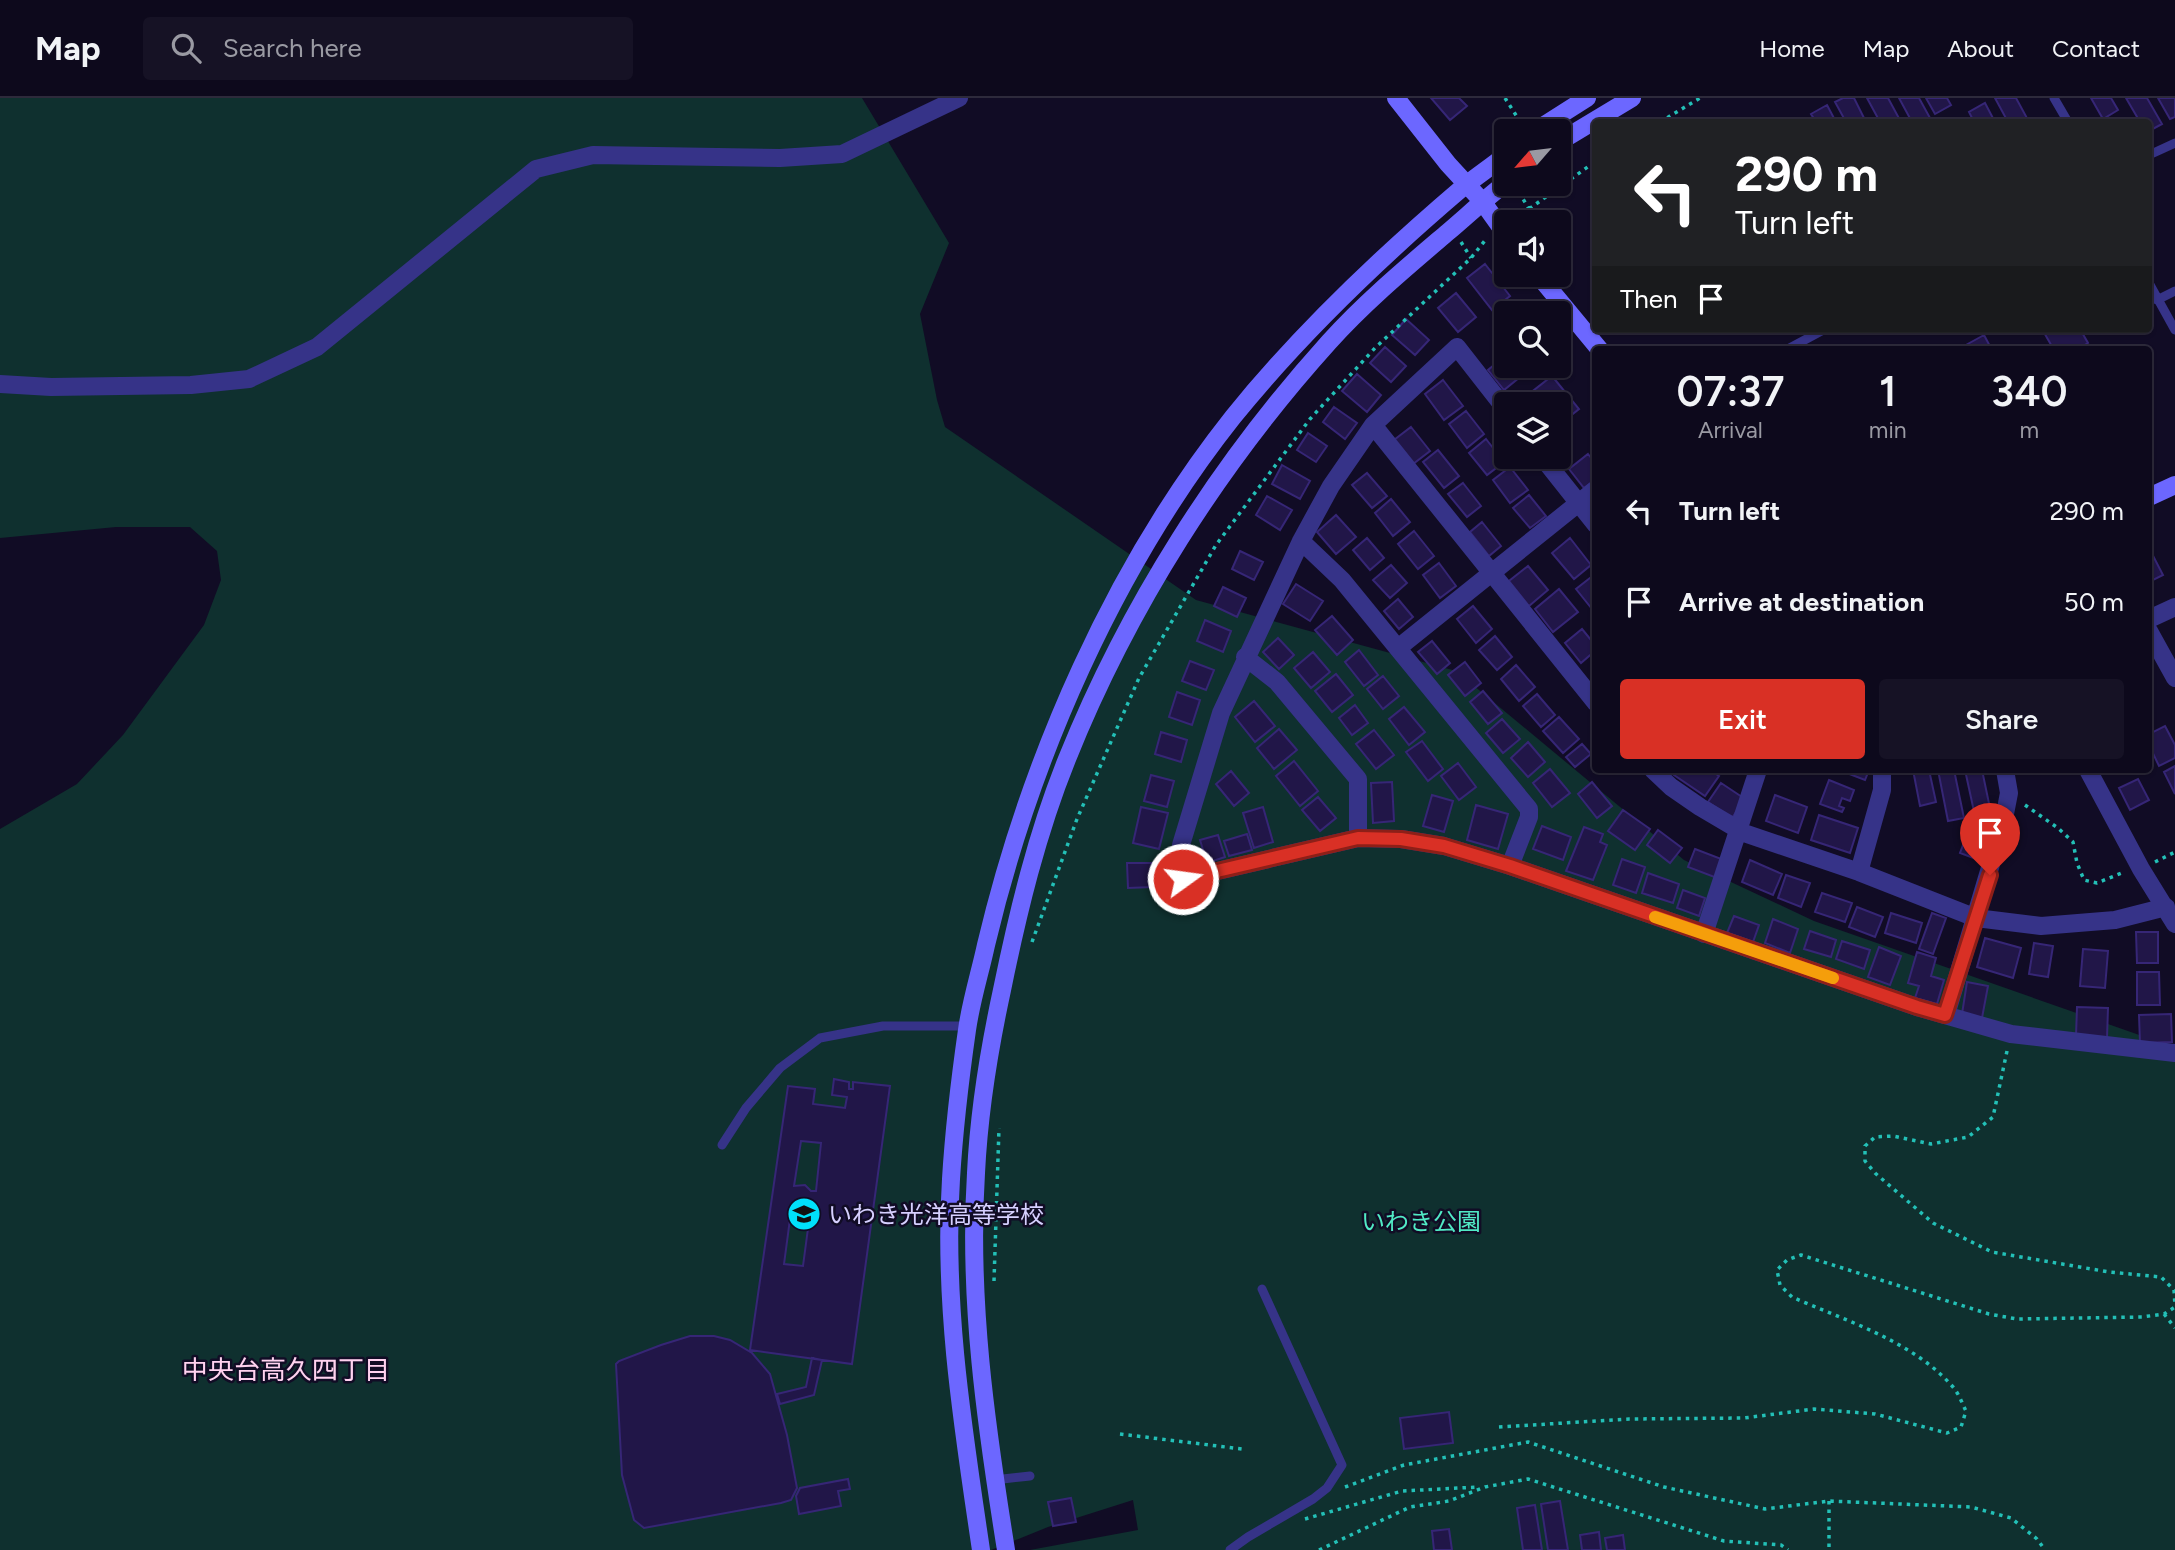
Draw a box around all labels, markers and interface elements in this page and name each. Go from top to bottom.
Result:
search box [143,17,633,80]
text: Map [35,29,101,68]
icon: search [167,29,205,67]
text: Search here [223,32,362,64]
text: Home [1759,34,1825,63]
text: Map [1863,34,1909,63]
text: About [1947,34,2014,63]
text: Contact [2052,34,2140,63]
north arrow [1494,119,1572,196]
map controls [1494,119,1571,469]
text: 290 m [1735,144,1878,203]
icon: left [1620,147,1711,238]
text: Turn left [1735,204,1854,242]
button: sound [1494,210,1571,287]
icon: arrive [1692,280,1730,318]
text: Then [1620,283,1678,315]
button: search [1494,301,1571,378]
text: 07:37 [1676,366,1784,417]
text: 1 [1879,366,1897,417]
text: 340 [1991,366,2068,417]
button: layers [1494,392,1571,469]
text: Arrival [1698,416,1763,444]
text: min [1869,416,1907,444]
text: m [2020,416,2039,444]
icon: left [1620,492,1658,530]
text: Turn left [1679,495,1780,527]
text: 290 m [2050,495,2124,527]
icon: arrive [1620,583,1658,621]
text: Arrive at destination [1679,586,1924,618]
text: 50 m [2064,586,2124,618]
button: Exit [1620,679,1865,759]
button: Share [1879,679,2124,759]
pin [1960,803,2020,875]
icon: arrive [1971,814,2009,852]
position arrow [1146,842,1220,916]
school or university icon: いわき光洋高等学校 [785,1195,823,1233]
place label: いわき光洋高等学校 [828,1200,1044,1229]
park label: いわき公園 [1361,1207,1481,1236]
district label: 中央台高久四丁目 [182,1354,390,1386]

